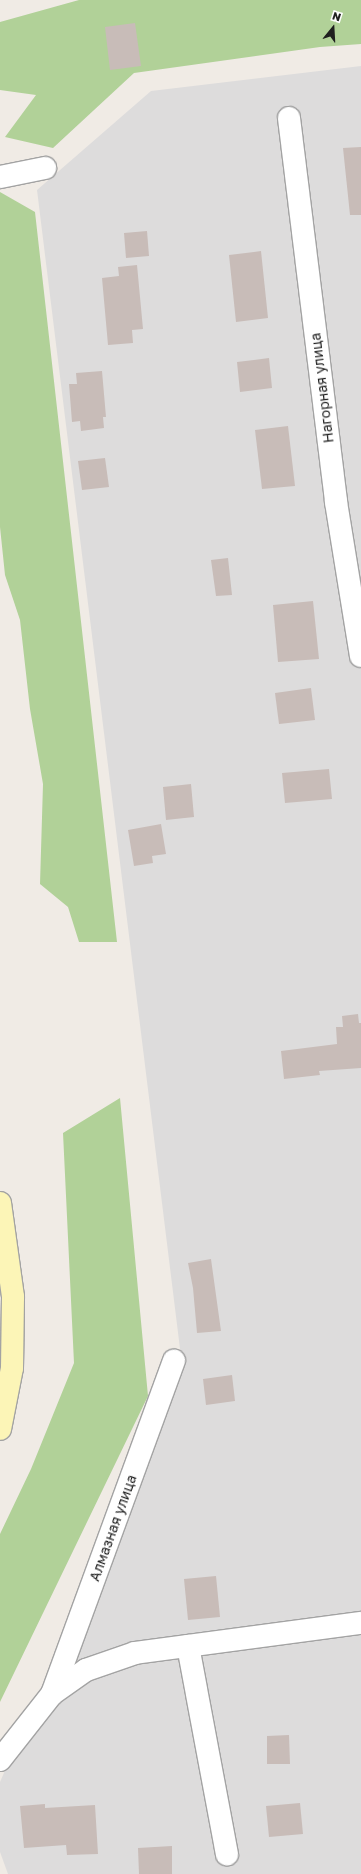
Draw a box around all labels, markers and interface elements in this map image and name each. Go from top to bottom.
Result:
north arrow [313,8,353,48]
text: N [331,9,343,24]
street label: Нагорная улица [307,332,337,444]
street label: Алмазная улица [86,1472,140,1584]

